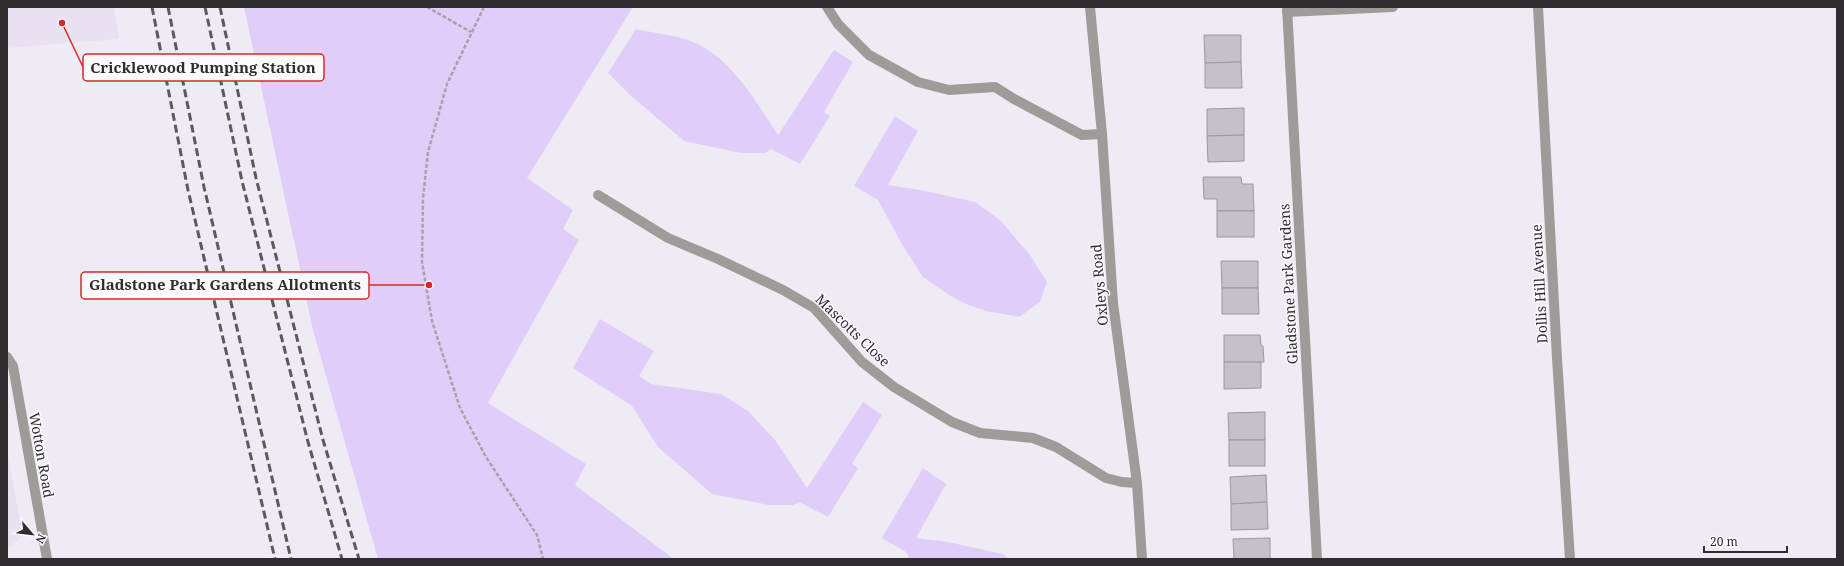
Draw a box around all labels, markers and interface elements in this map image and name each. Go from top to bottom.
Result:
callout: Cricklewood Pumping Station [83,54,324,81]
text: Cricklewood Pumping Station [90,57,316,77]
street label: Gladstone Park Gardens [1274,203,1302,365]
street label: Dollis Hill Avenue [1526,224,1552,344]
street label: Oxleys Road [1086,243,1112,327]
callout: Gladstone Park Gardens Allotments [81,272,369,299]
text: Gladstone Park Gardens Allotments [89,274,361,294]
street label: Mascotts Close [812,290,894,370]
street label: Wotton Road [25,411,59,500]
north arrow [12,514,52,554]
scale bar [1704,528,1787,554]
text: N [32,532,50,547]
text: 20 m [1710,533,1738,550]

